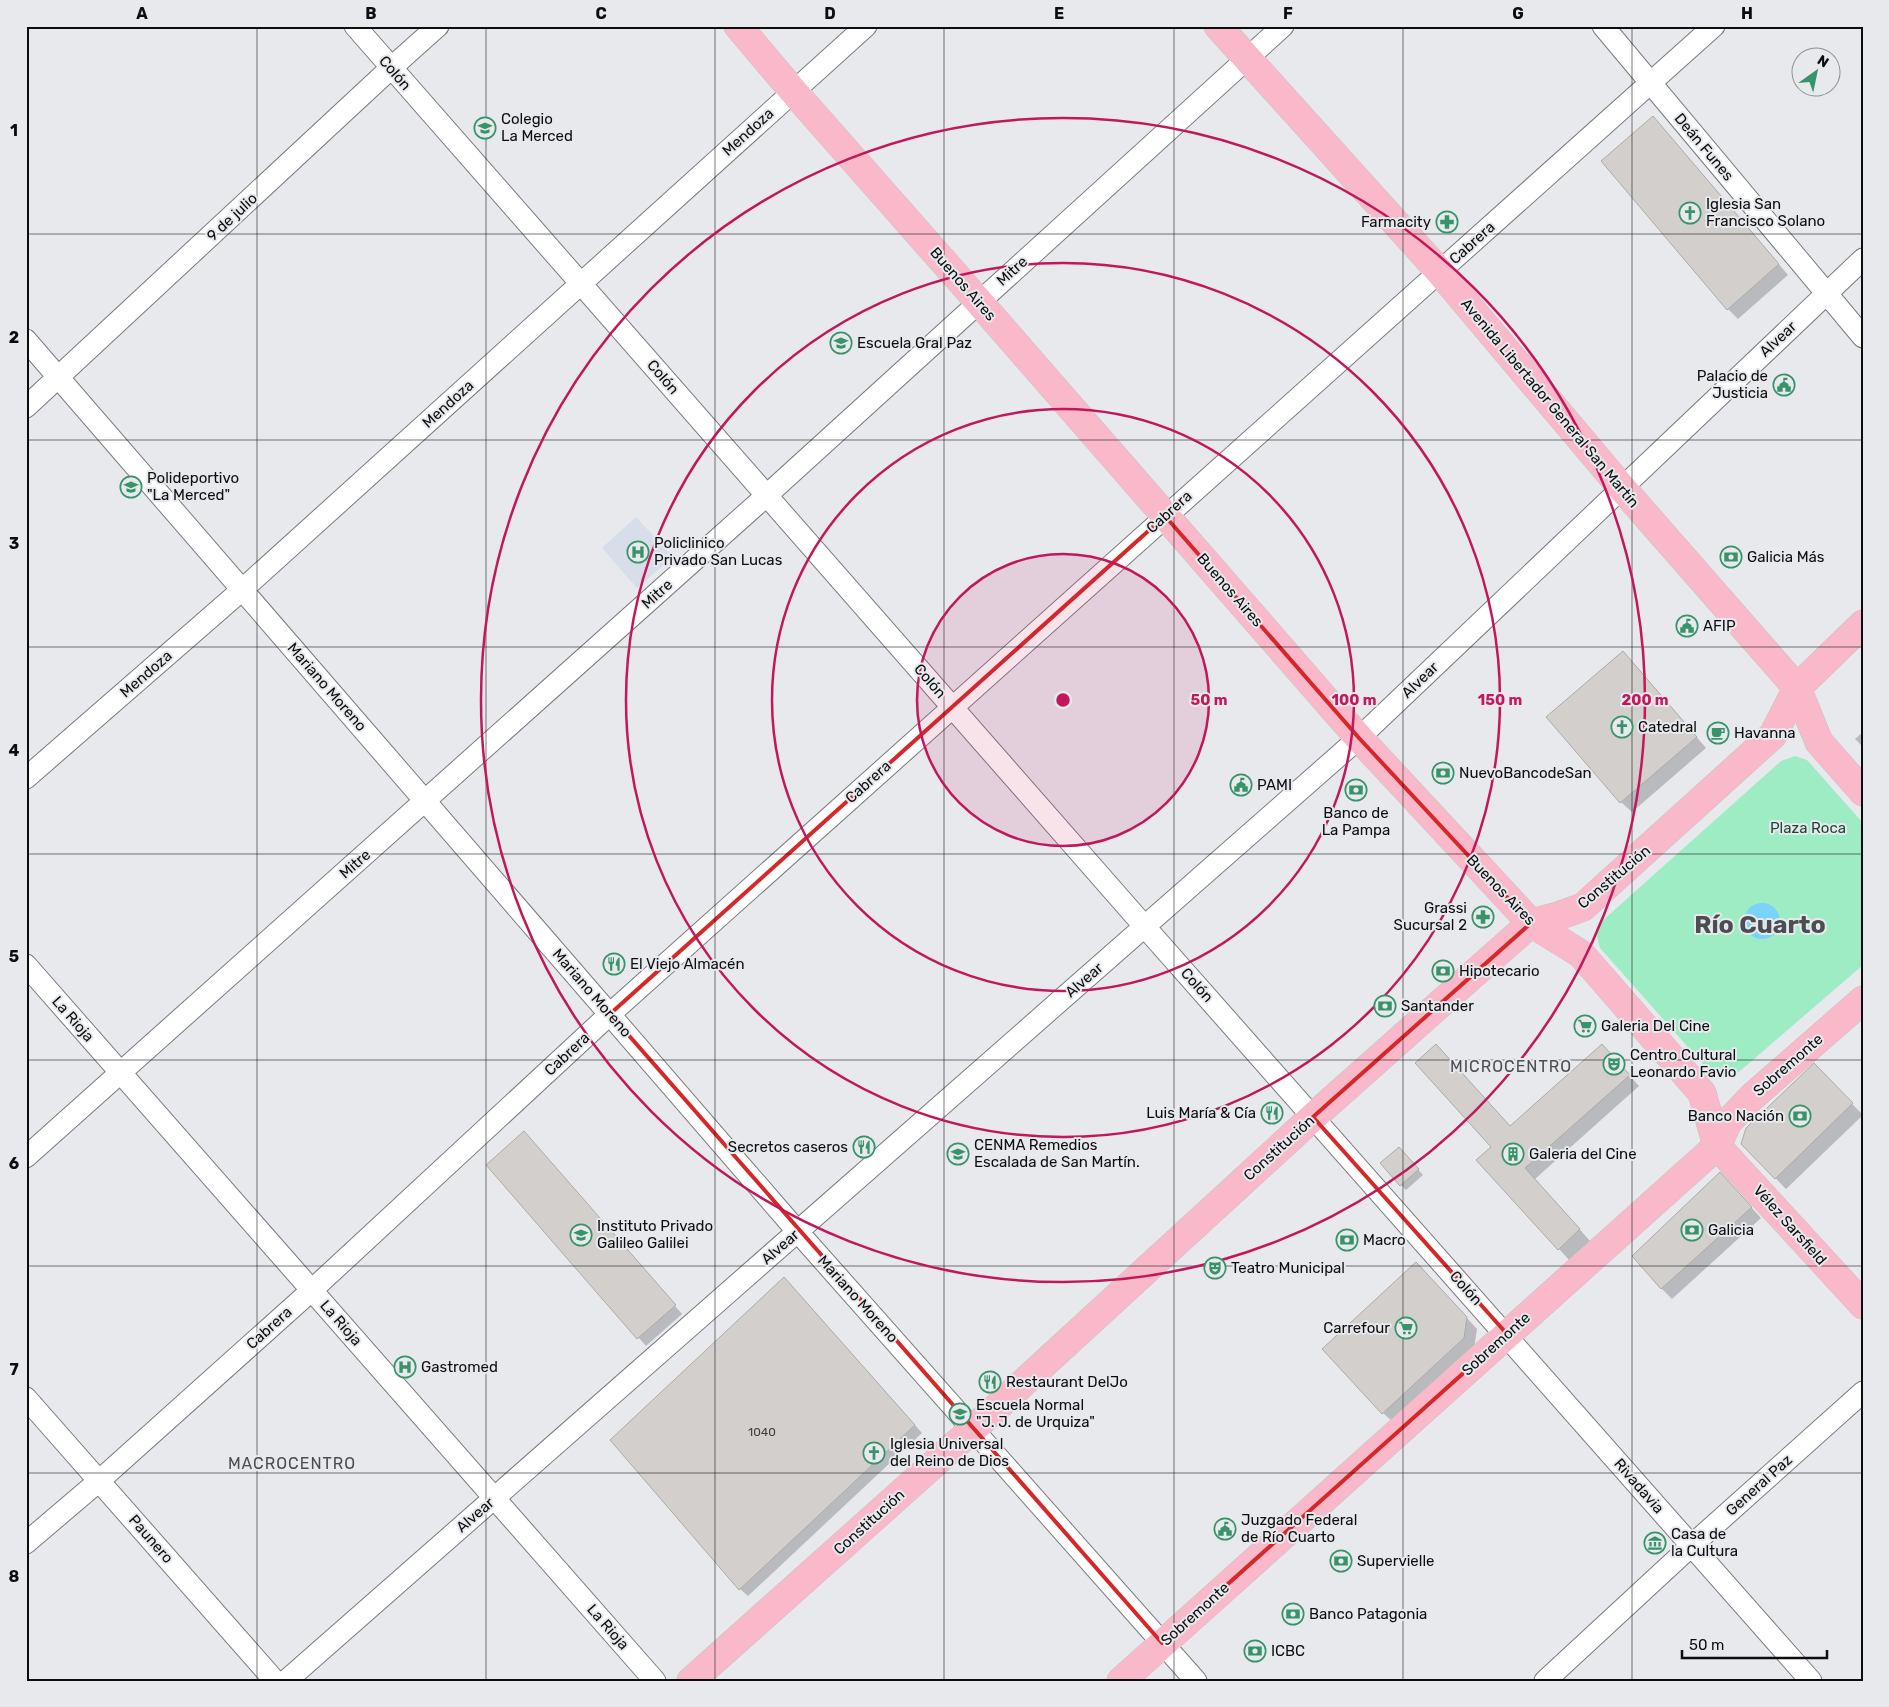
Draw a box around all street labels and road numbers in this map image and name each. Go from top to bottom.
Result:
street label: Colón [375,52,415,94]
street label: Mendoza [719,104,777,160]
street label: Deán Funes [1671,110,1738,185]
street label: 9 de julio [203,189,261,245]
street label: Cabrera [1446,218,1498,268]
street label: Buenos Aires [926,244,1000,325]
street label: Mitre [993,252,1031,290]
street label: Avenida Libertador General San Martín [1457,295,1643,511]
street label: Alvear [1756,317,1800,361]
street label: Colón [643,356,683,398]
street label: Mendoza [419,376,477,432]
street label: Cabrera [1143,487,1195,537]
street label: Buenos Aires [1193,550,1267,631]
street label: Mitre [638,575,676,613]
street label: Mariano Moreno [284,639,370,735]
street label: Mendoza [116,647,176,701]
street label: Alvear [1398,658,1442,702]
street label: Colón [910,660,950,702]
street label: Cabrera [842,757,894,807]
street label: Constitución [1574,841,1654,913]
street label: Mitre [336,846,374,882]
street label: Buenos Aires [1463,851,1539,929]
street label: Mariano Moreno [549,945,635,1041]
street label: Alvear [1061,959,1107,1001]
street label: Colón [1177,964,1217,1006]
street label: La Rioja [48,993,98,1045]
street label: Cabrera [541,1029,593,1079]
street label: Sobremonte [1750,1030,1826,1100]
street label: Constitución [1240,1111,1318,1185]
street label: Vélez Sarsfield [1750,1181,1830,1269]
street label: Alvear [757,1226,803,1268]
street label: Mariano Moreno [814,1252,902,1346]
street label: Colón [1446,1267,1486,1309]
street label: La Rioja [316,1297,366,1349]
street label: Cabrera [243,1303,295,1353]
street label: Sobremonte [1458,1309,1534,1379]
street label: General Paz [1722,1450,1796,1519]
street label: Rivadavia [1610,1455,1668,1517]
street label: Constitución [830,1485,908,1559]
street label: Alvear [452,1494,498,1536]
street label: Paunero [125,1511,177,1567]
street label: Sobremonte [1157,1579,1233,1649]
street label: La Rioja [583,1601,633,1653]

